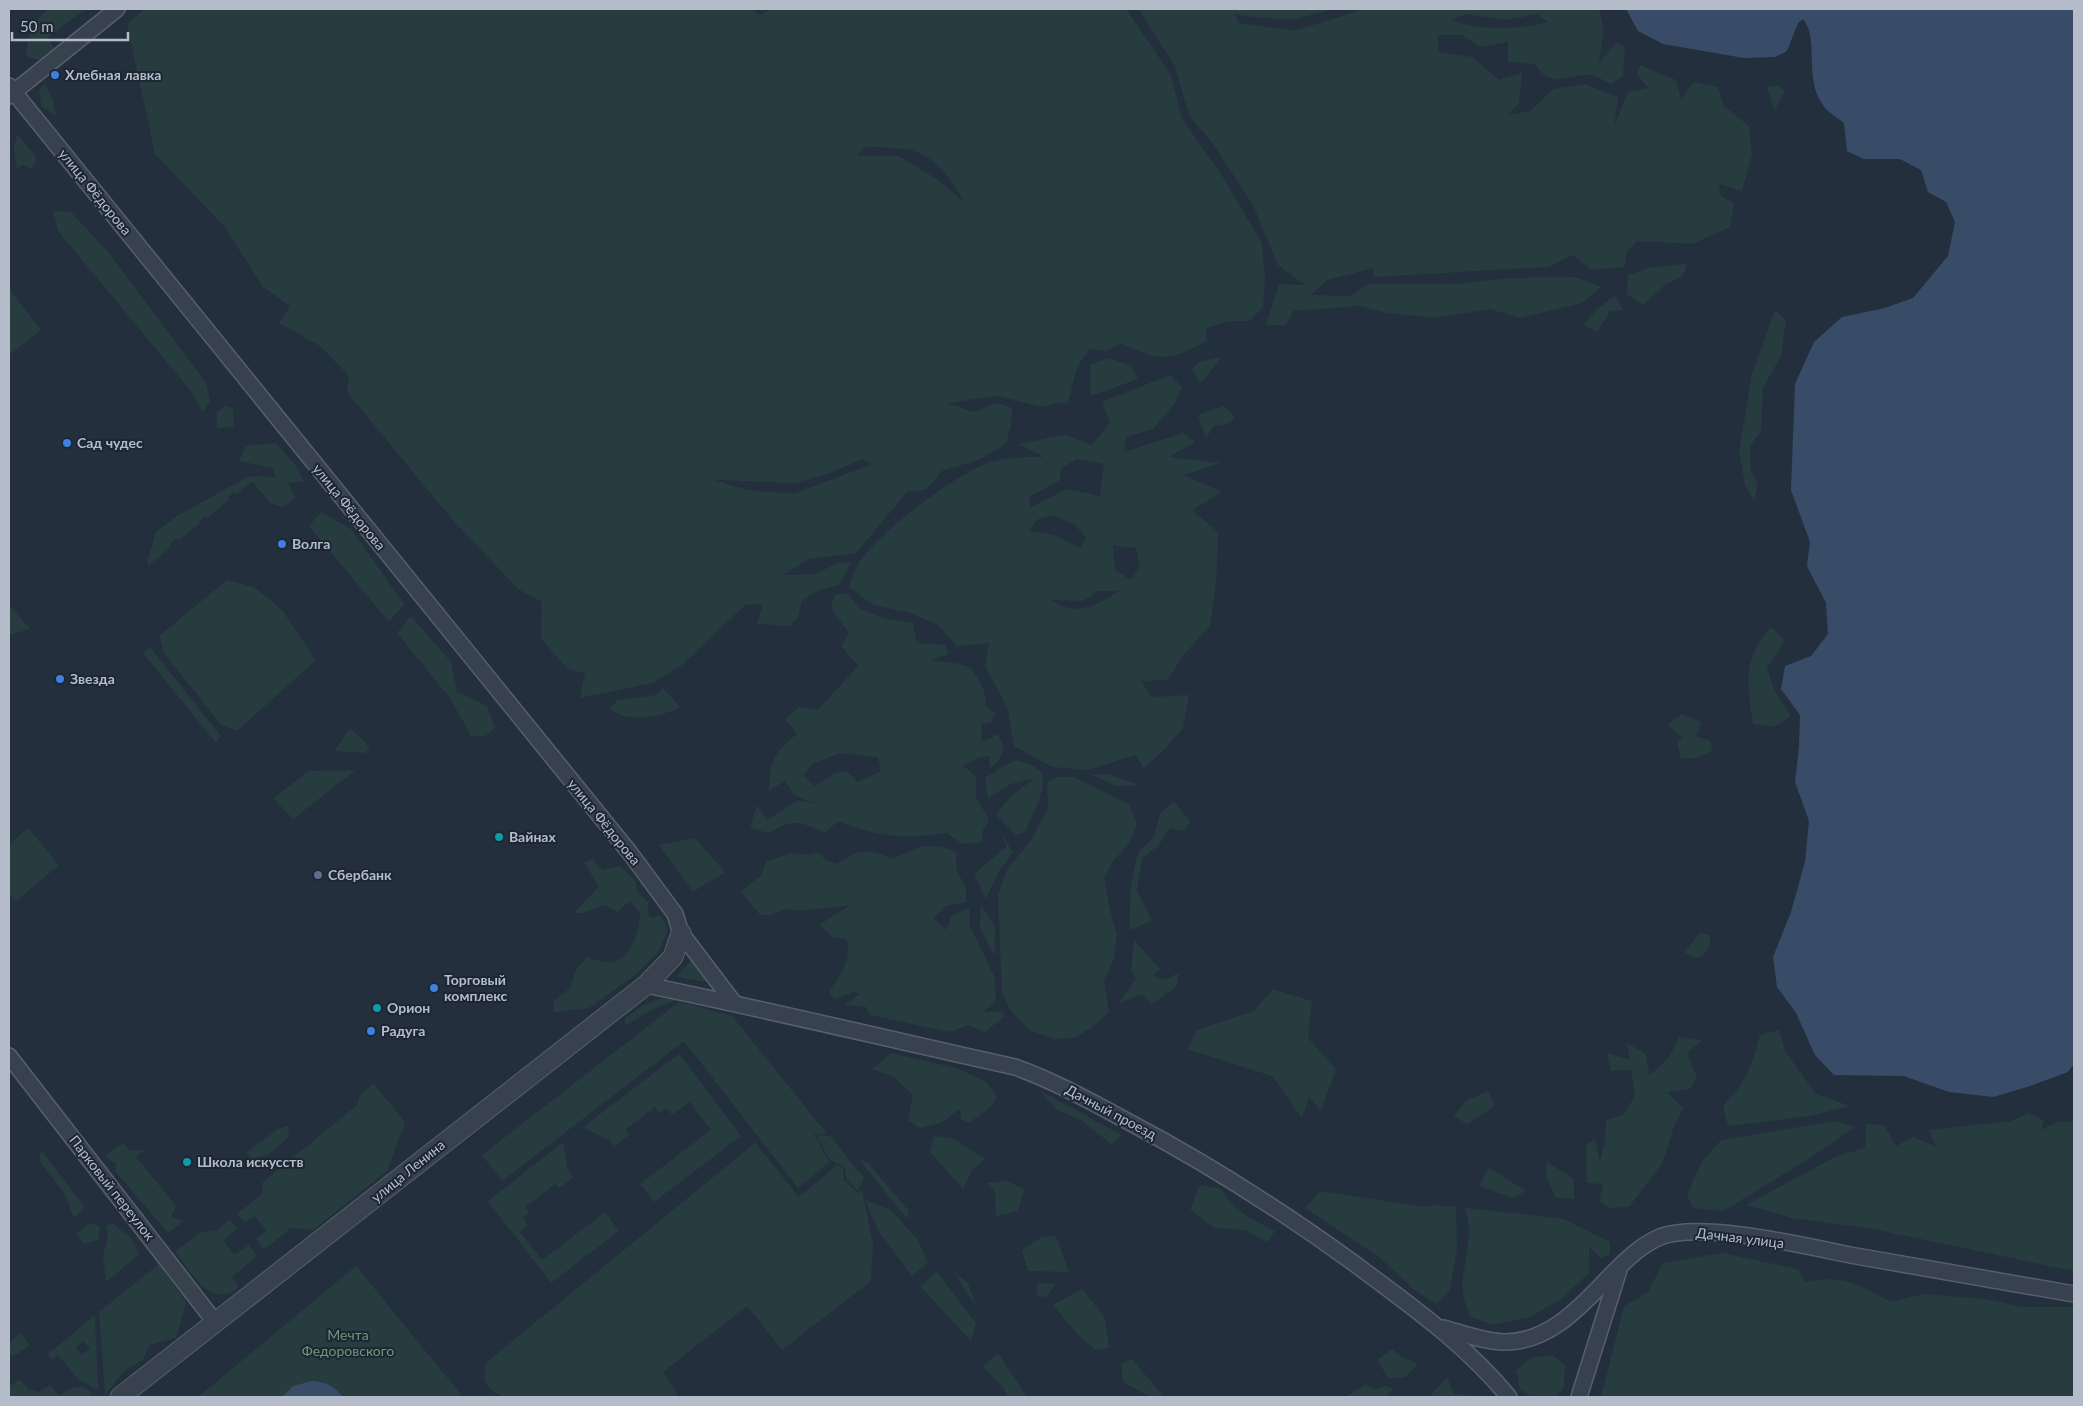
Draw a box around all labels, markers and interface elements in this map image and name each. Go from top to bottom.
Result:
scale bar [12,10,129,42]
text: 50 m [20,17,54,35]
place label: Хлебная лавка [65,66,161,83]
marker: Хлебная лавка [49,69,61,81]
street label: улица Фёдорова [55,145,135,238]
place label: Сад чудес [77,434,143,451]
marker: Сад чудес [61,437,73,449]
street label: улица Фёдорова [309,460,389,553]
place label: Волга [292,535,330,552]
marker: Волга [276,538,288,550]
place label: Звезда [70,670,115,687]
marker: Звезда [54,673,66,685]
street label: улица Фёдорова [564,775,644,868]
place label: Вайнах [509,828,556,845]
marker: Вайнах [493,831,505,843]
place label: Сбербанк [328,866,392,883]
marker: Сбербанк [312,869,324,881]
place label: Торговый комплекс [444,971,508,1004]
marker: Торговый комплекс [428,982,440,994]
place label: Орион [387,999,430,1016]
marker: Орион [371,1002,383,1014]
place label: Радуга [381,1022,425,1039]
marker: Радуга [365,1025,377,1037]
street label: Дачный проезд [1063,1080,1160,1143]
street label: Парковый переулок [66,1132,159,1244]
street label: улица Ленина [367,1136,448,1206]
place label: Школа искусств [197,1153,303,1170]
marker: Школа искусств [181,1156,193,1168]
street label: Дачная улица [1695,1224,1785,1251]
park label: Мечта Федоровского [302,1326,394,1359]

